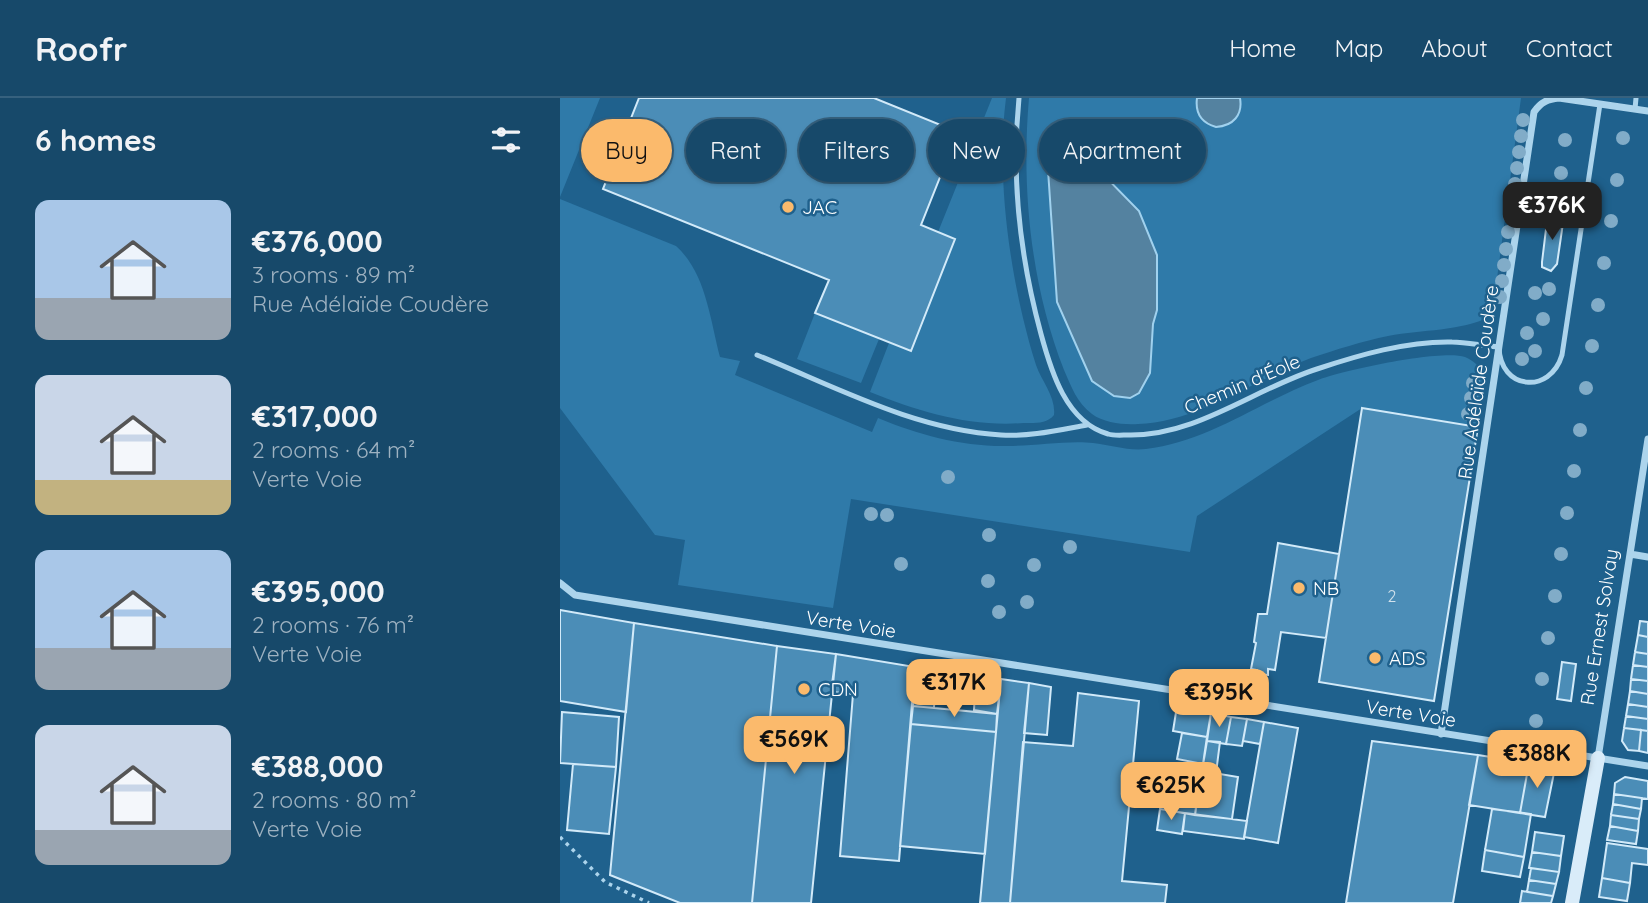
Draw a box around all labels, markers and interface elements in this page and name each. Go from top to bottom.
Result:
text: Roofr [35,28,127,69]
text: Home [1229,33,1296,63]
text: Map [1334,33,1383,63]
text: About [1421,33,1488,63]
text: Contact [1526,33,1613,63]
chip: Buy [581,119,672,182]
chip: Rent [686,119,785,182]
chip: Filters [799,119,914,182]
chip: New [928,119,1025,182]
chip: Apartment [1039,119,1206,182]
text: 6 homes [35,121,156,159]
icon: filters [487,121,525,159]
pin: €376K [1503,183,1601,242]
text: €376K [1519,190,1585,219]
place label: JAC [802,195,837,219]
marker: JAC [780,199,796,215]
text: €376,000 [252,222,383,260]
icon: home [91,228,175,312]
text: 3 rooms · 89 m² [252,260,415,289]
street label: Rue Adélaïde Coudère [1452,283,1504,481]
text: Rue Adélaïde Coudère [252,289,489,318]
street label: Chemin d'Éole [1180,349,1304,419]
text: €317,000 [252,397,378,435]
icon: home [91,403,175,487]
text: 2 rooms · 64 m² [252,435,415,464]
text: Verte Voie [252,464,362,493]
street label: Rue Ernest Solvay [1575,547,1623,707]
text: €395,000 [252,572,385,610]
place label: NB [1313,576,1339,600]
icon: home [91,578,175,662]
marker: NB [1291,580,1307,596]
house number: 2 [1388,586,1397,606]
street label: Verte Voie [804,605,898,643]
text: 2 rooms · 76 m² [252,610,414,639]
text: Verte Voie [252,639,362,668]
place label: ADS [1389,646,1426,670]
marker: ADS [1367,650,1383,666]
pin: €317K [905,660,1003,719]
text: €317K [922,667,986,696]
pin: €395K [1170,670,1268,729]
place label: CDN [818,677,858,701]
text: €395K [1185,677,1253,706]
marker: CDN [796,681,812,697]
street label: Verte Voie [1364,694,1458,732]
pin: €569K [745,716,843,776]
text: €569K [760,724,828,753]
pin: €388K [1488,730,1586,790]
text: €388K [1503,738,1571,767]
text: €388,000 [252,747,383,785]
icon: home [91,753,175,837]
pin: €625K [1122,762,1220,822]
text: €625K [1137,770,1205,799]
text: 2 rooms · 80 m² [252,785,417,814]
text: Verte Voie [252,814,362,843]

